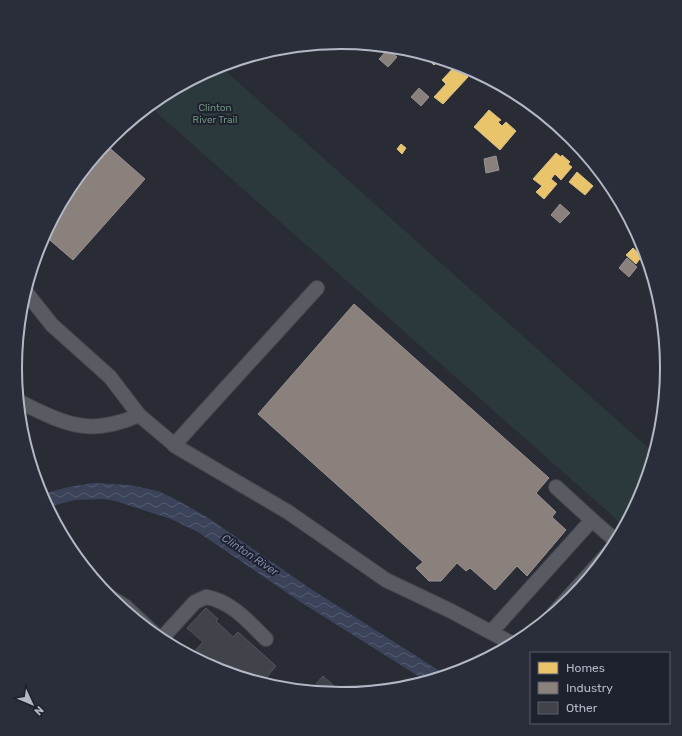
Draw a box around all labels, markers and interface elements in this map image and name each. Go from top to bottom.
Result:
park label: Clinton River Trail [193,102,237,126]
water label: Clinton River [219,531,281,579]
legend [530,652,670,724]
text: Homes [566,661,605,675]
text: Industry [566,681,613,695]
north arrow [12,684,52,724]
text: Other [566,701,598,715]
text: N [31,703,46,718]

